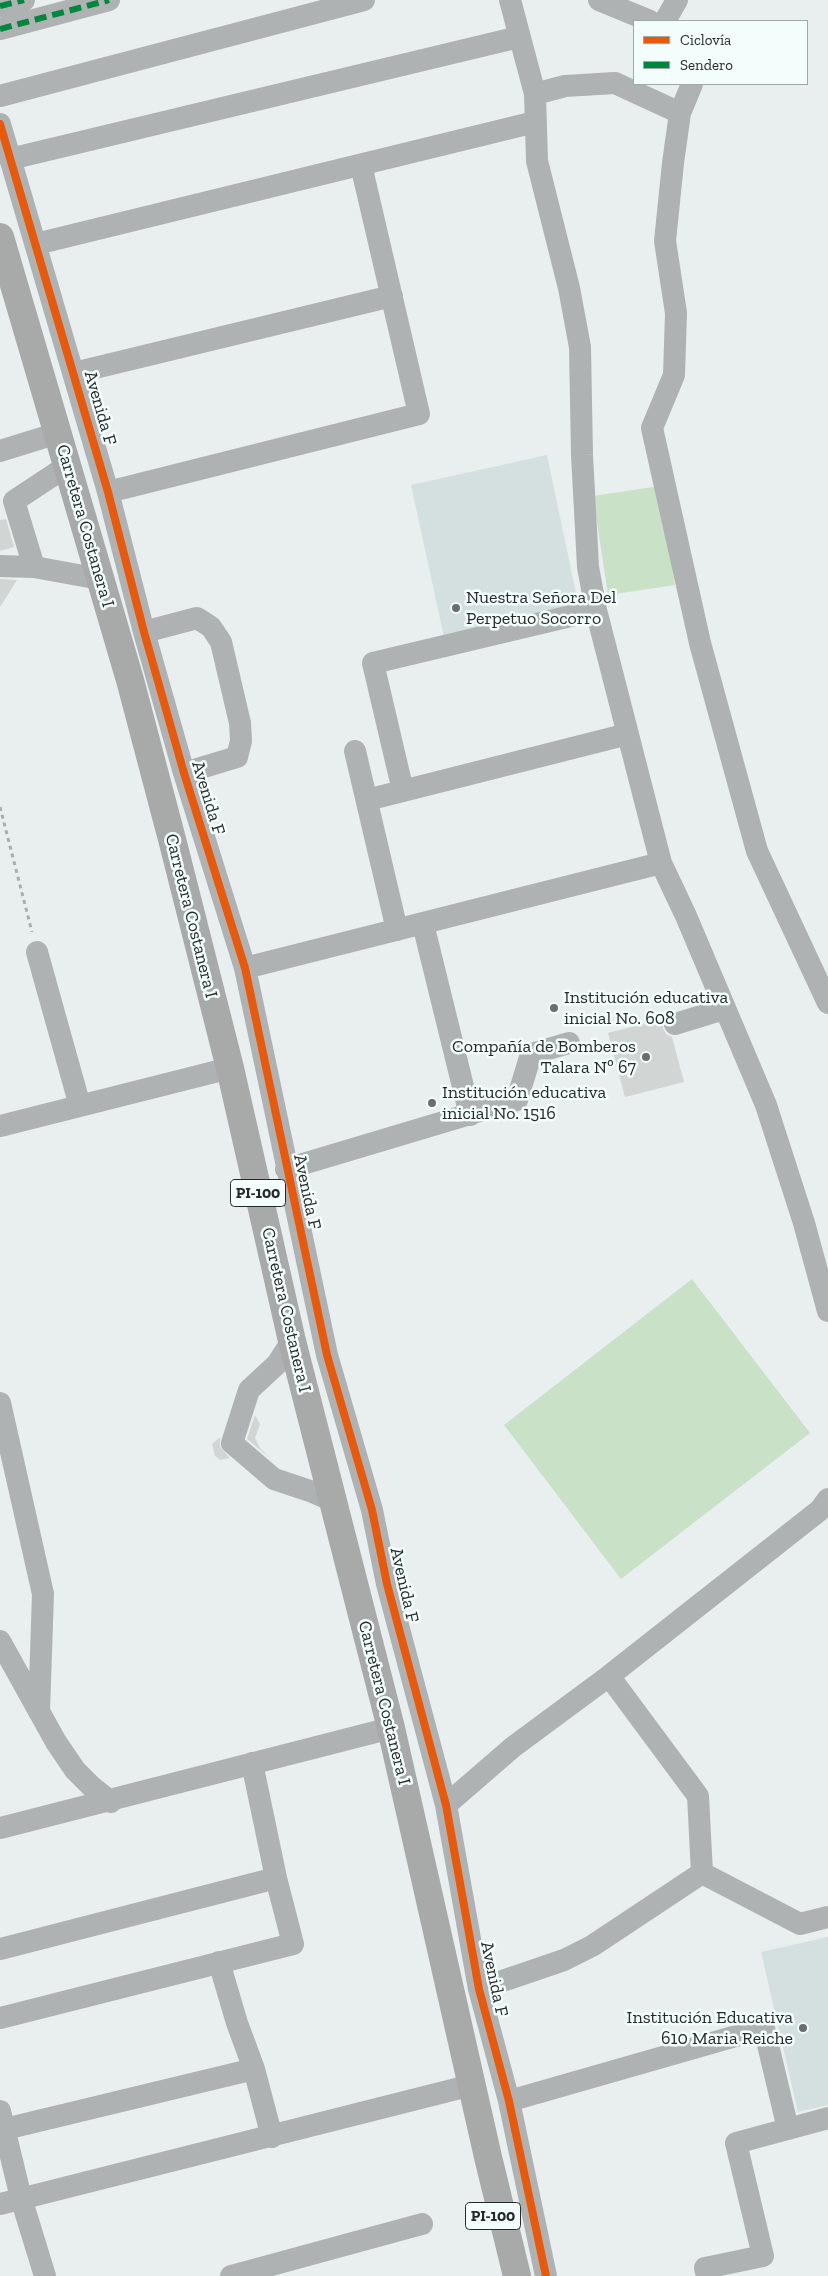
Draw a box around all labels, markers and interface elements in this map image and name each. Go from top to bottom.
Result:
legend [633,20,808,85]
text: Ciclovía [680,31,731,49]
text: Sendero [680,56,733,74]
street label: Avenida F [79,368,121,448]
street label: Carretera Costanera I [51,442,119,610]
place label: Nuestra Señora Del Perpetuo Socorro [466,587,616,630]
marker: Nuestra Señora Del Perpetuo Socorro [450,602,462,614]
street label: Avenida F [187,758,229,838]
street label: Carretera Costanera I [160,832,222,1000]
place label: Institución educativa inicial No. 608 [564,987,728,1030]
marker: Institución educativa inicial No. 608 [548,1002,560,1014]
place label: Compañía de Bomberos Talara Nº 67 [452,1036,636,1078]
marker: Compañía de Bomberos Talara Nº 67 [640,1051,652,1063]
place label: Institución educativa inicial No. 1516 [442,1082,606,1124]
marker: Institución educativa inicial No. 1516 [426,1097,438,1109]
street label: Avenida F [289,1152,325,1232]
road number: PI-100 [230,1180,286,1206]
street label: Carretera Costanera I [257,1226,315,1394]
street label: Avenida F [385,1545,423,1625]
street label: Carretera Costanera I [353,1619,415,1787]
street label: Avenida F [476,1939,512,2019]
place label: Institución Educativa 610 Maria Reiche [627,2007,793,2050]
marker: Institución Educativa 610 Maria Reiche [797,2022,809,2034]
road number: PI-100 [466,2202,520,2230]

